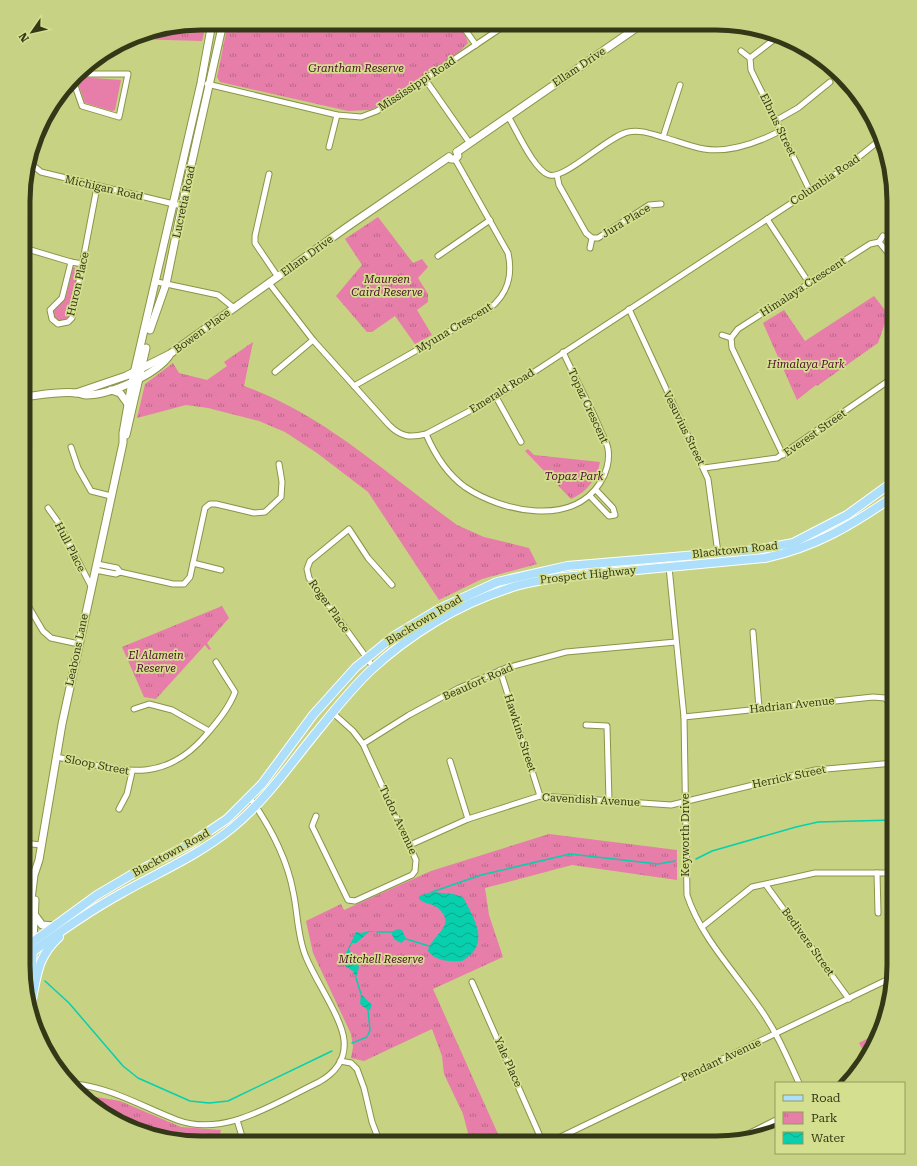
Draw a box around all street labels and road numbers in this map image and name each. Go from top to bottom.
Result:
street label: Ellam Drive [550,44,608,90]
street label: Mississippi Road [376,54,458,114]
street label: Elbrus Street [757,91,799,159]
street label: Columbia Road [788,152,862,208]
street label: Lucretia Road [170,165,198,239]
street label: Michigan Road [64,173,144,203]
street label: Jura Place [599,201,653,241]
street label: Ellam Drive [278,233,336,279]
street label: Huron Place [64,251,92,317]
street label: Himalaya Crescent [758,254,848,320]
street label: Myuna Crescent [413,300,495,356]
street label: Bowen Place [171,306,233,356]
street label: Emerald Road [467,366,537,416]
street label: Topaz Crescent [565,366,611,446]
street label: Vesuvius Street [660,389,708,467]
street label: Everest Street [781,407,849,459]
street label: Hull Place [52,520,88,574]
street label: Blacktown Road [691,539,779,561]
street label: Prospect Highway [539,563,637,587]
street label: Roger Place [306,577,352,635]
street label: Blacktown Road [384,592,464,648]
street label: Leabons Lane [63,613,91,687]
street label: Beaufort Road [441,661,515,703]
street label: Hawkins Street [501,692,539,774]
street label: Hadrian Avenue [749,694,835,716]
street label: Sloop Street [64,752,130,778]
street label: Herrick Street [751,763,827,791]
street label: Tudor Avenue [376,783,420,857]
street label: Cavendish Avenue [542,791,640,809]
street label: Keyworth Drive [679,793,692,877]
street label: Blacktown Road [130,826,212,880]
street label: Bedivere Street [779,905,837,979]
street label: Yale Place [491,1035,525,1089]
street label: Pendant Avenue [679,1036,763,1084]

